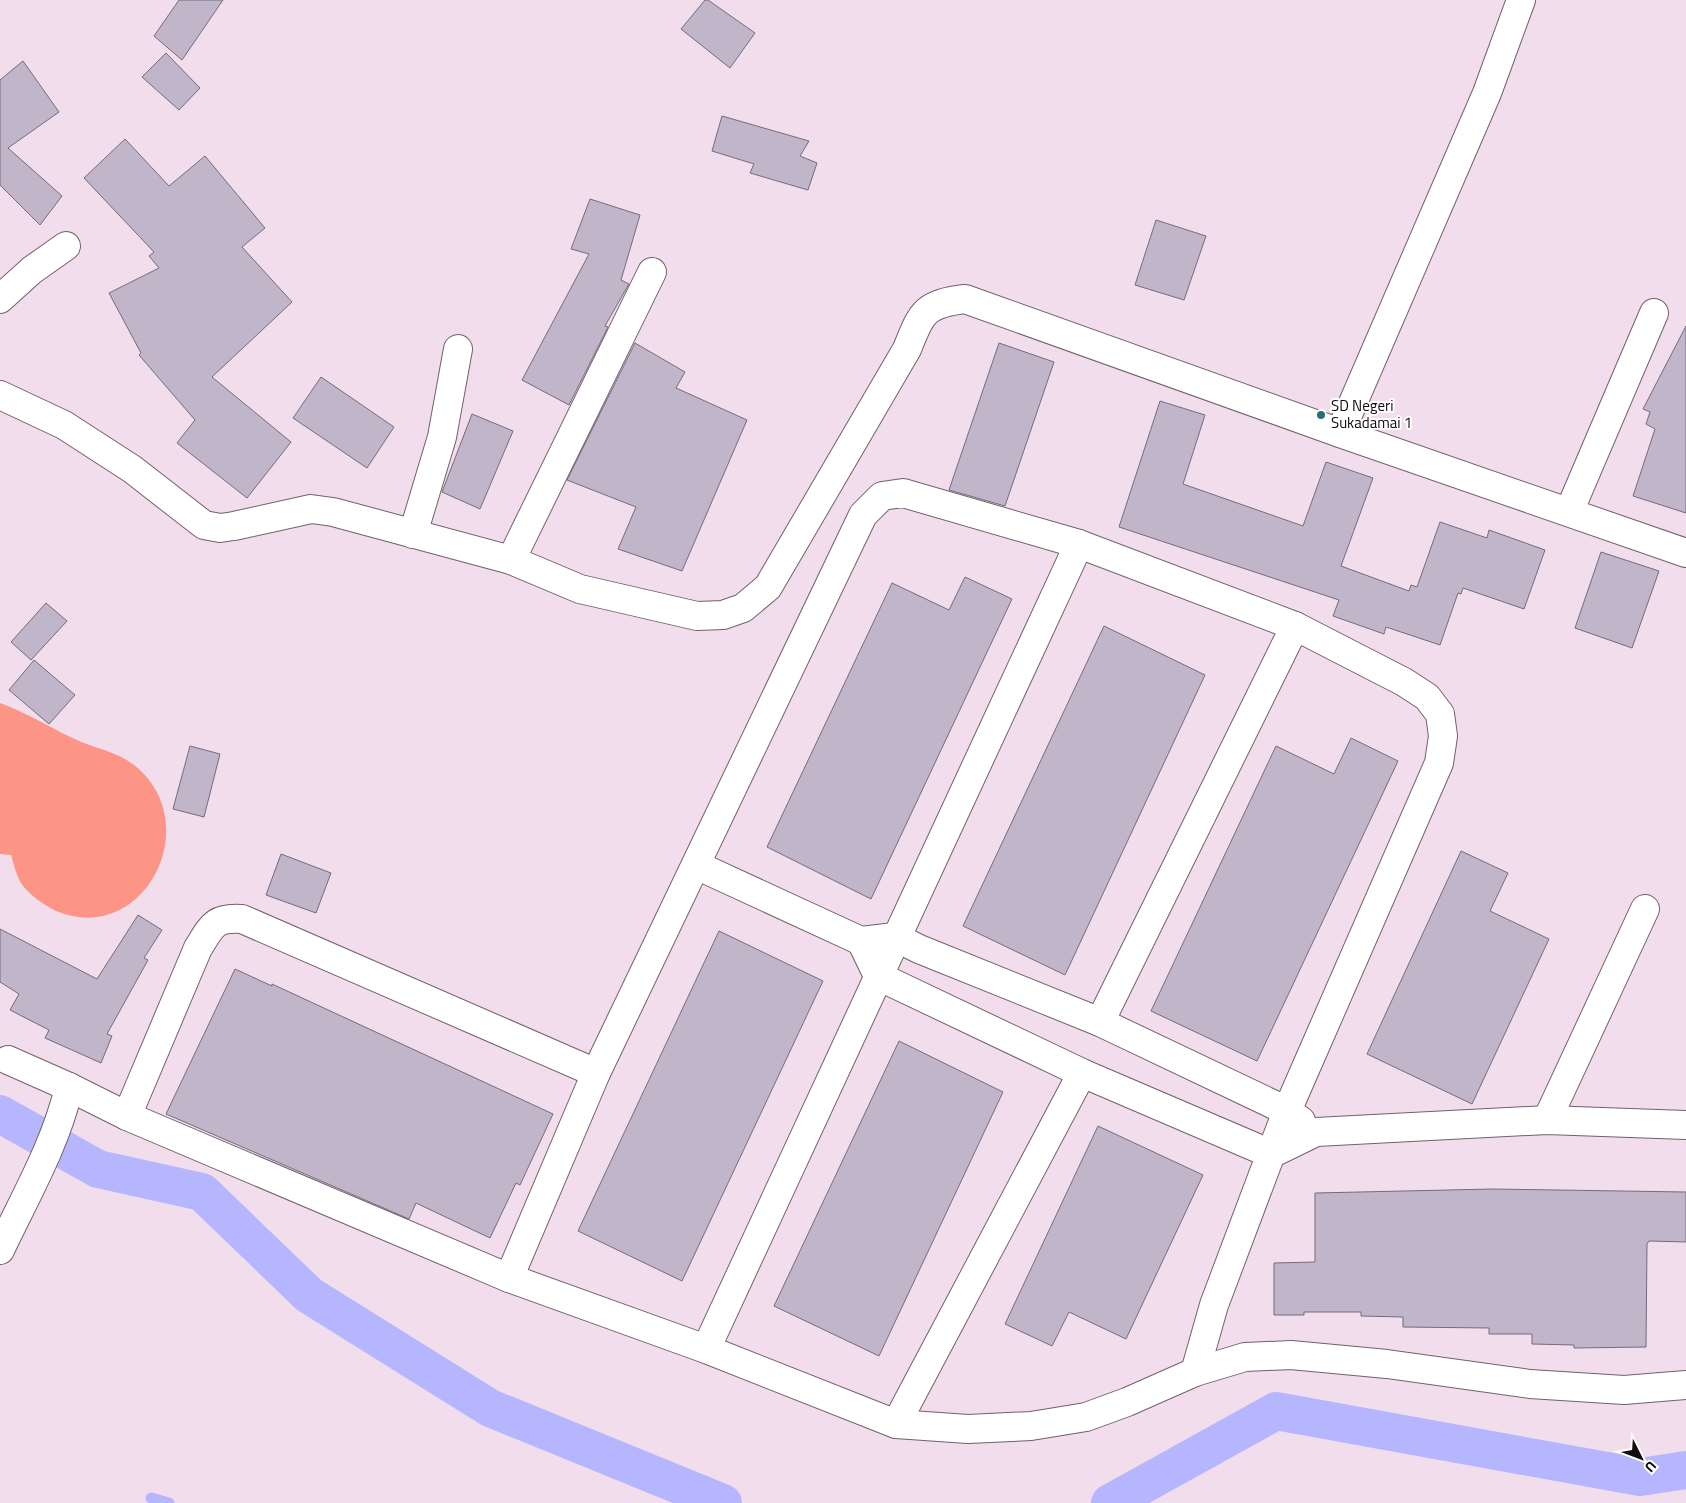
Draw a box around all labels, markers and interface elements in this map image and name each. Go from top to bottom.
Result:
place label: SD Negeri Sukadamai 1 [1331,394,1412,434]
marker: SD Negeri Sukadamai 1 [1315,409,1327,421]
north arrow [1616,1433,1666,1483]
text: U [1640,1457,1662,1477]

